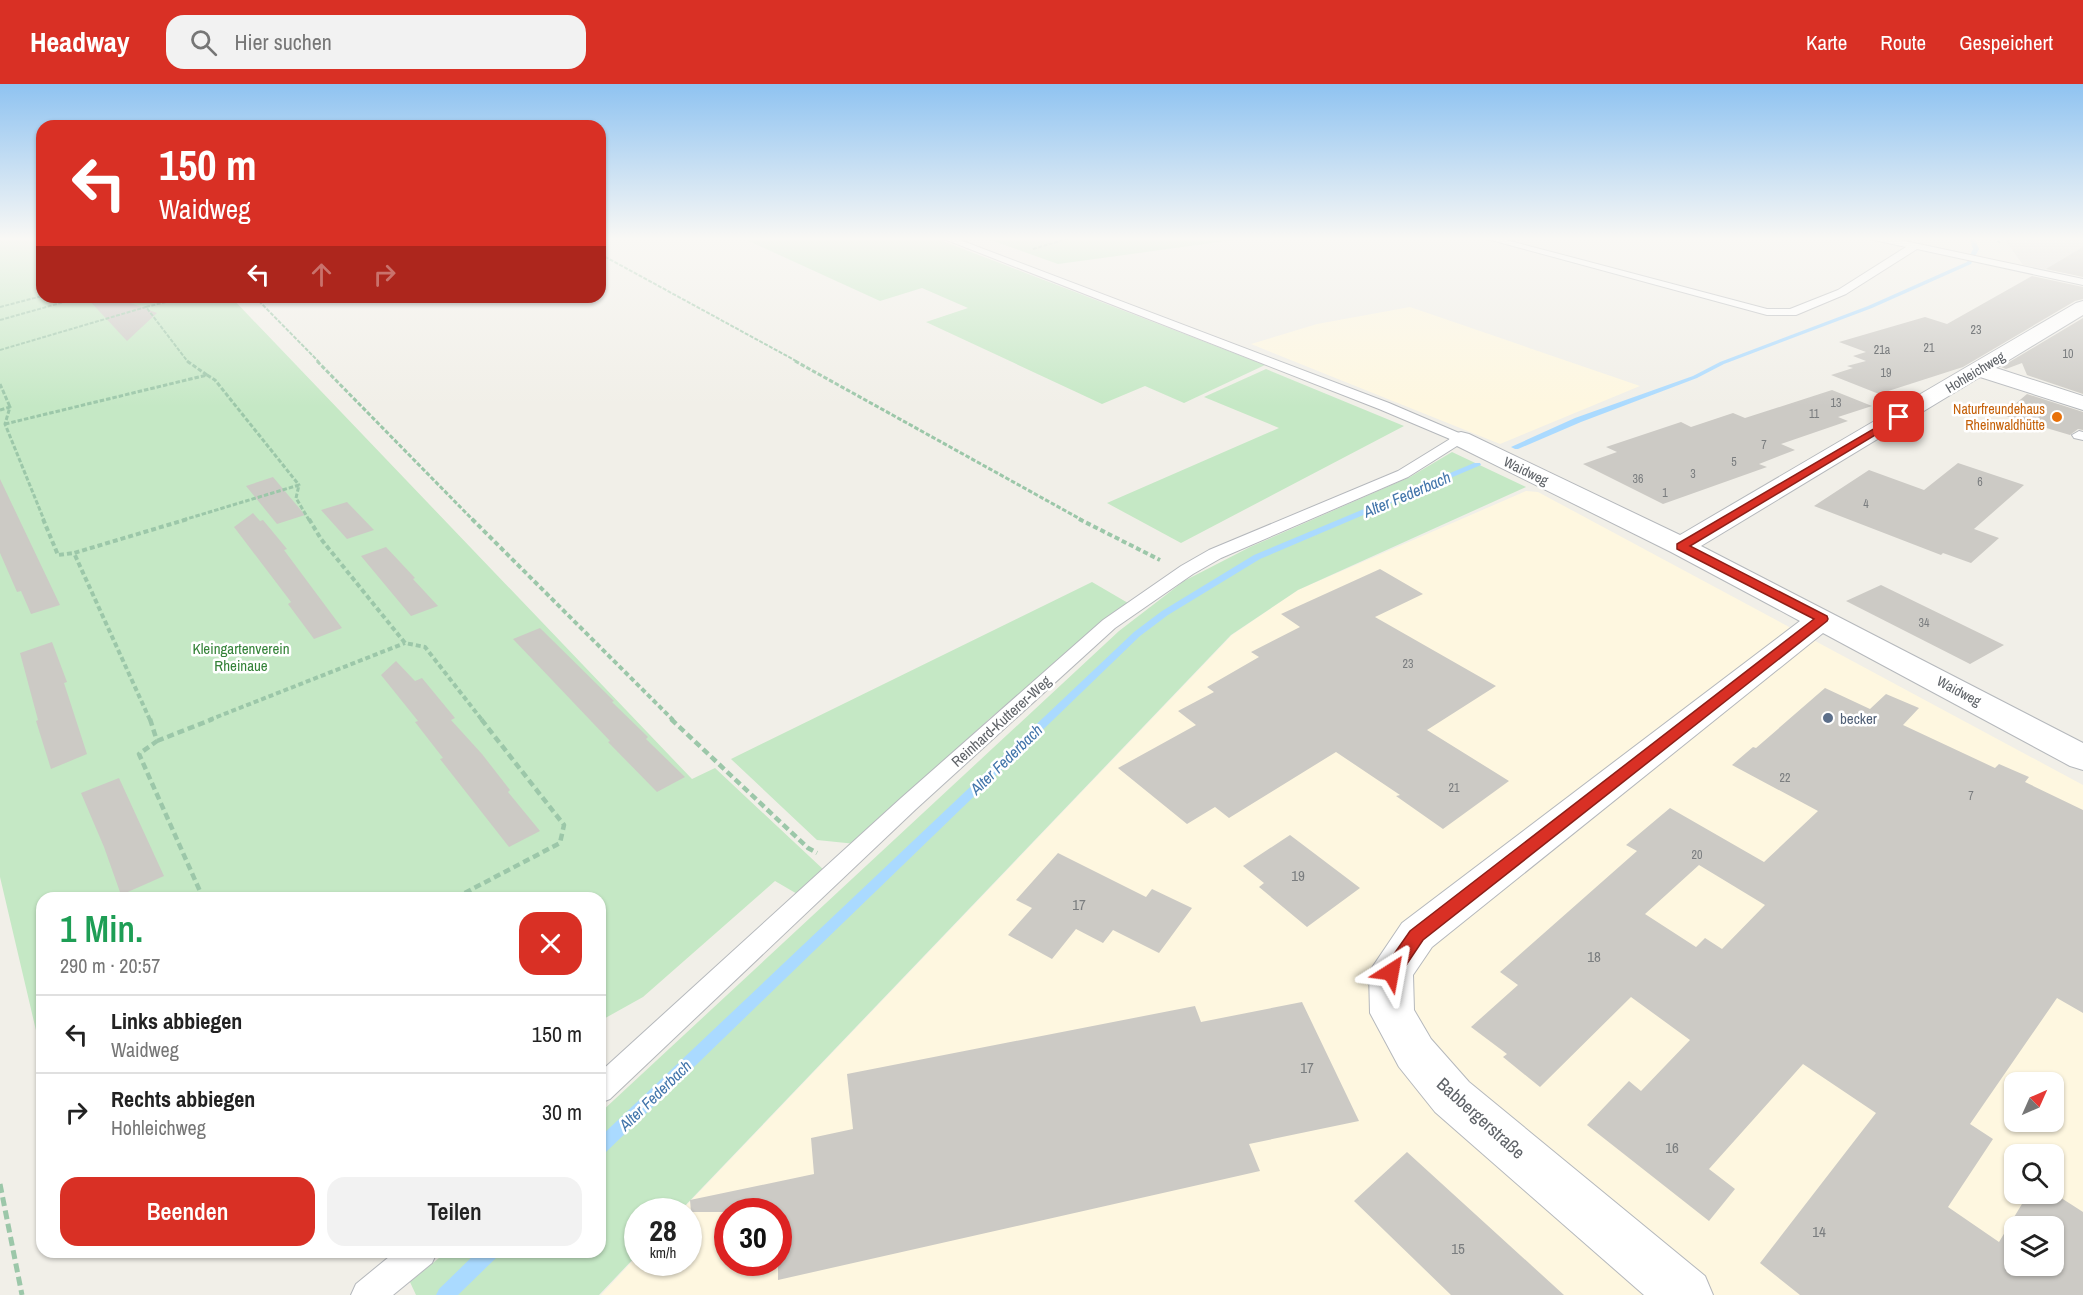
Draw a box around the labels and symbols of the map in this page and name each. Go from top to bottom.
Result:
house number: 23 [1971,322,1981,338]
house number: 21 [1924,340,1935,356]
house number: 21a [1874,342,1891,358]
house number: 10 [2063,346,2073,362]
street label: Hohleichweg [1942,347,2009,397]
house number: 19 [1881,365,1891,381]
pin [1873,391,1924,442]
house number: 13 [1831,395,1841,411]
place label: Naturfreundehaus Rheinwaldhütte [1953,400,2045,434]
house number: 11 [1809,406,1820,422]
marker: Naturfreundehaus Rheinwaldhütte [2050,410,2064,424]
house number: 7 [1761,437,1767,453]
street label: Waidweg [1501,453,1552,490]
house number: 5 [1731,454,1737,470]
water label: Alter Federbach [1359,466,1454,523]
house number: 3 [1690,466,1696,482]
house number: 36 [1633,471,1643,487]
house number: 6 [1977,474,1983,490]
house number: 1 [1662,485,1668,501]
house number: 4 [1863,496,1869,512]
house number: 34 [1919,615,1930,631]
park label: Kleingartenverein Rheinaue [192,638,290,676]
house number: 23 [1403,656,1413,672]
street label: Reinhard-Kutterer-Weg [947,670,1056,772]
street label: Waidweg [1934,672,1985,710]
place label: becker [1840,708,1877,729]
marker: becker [1821,711,1835,725]
water label: Alter Federbach [964,719,1047,800]
house number: 22 [1780,770,1790,786]
house number: 21 [1449,780,1460,796]
house number: 7 [1968,788,1974,804]
house number: 20 [1692,847,1702,863]
house number: 19 [1291,865,1305,886]
house number: 17 [1072,894,1086,915]
position arrow [1359,940,1423,1004]
house number: 18 [1587,946,1601,967]
water label: Alter Federbach [613,1055,696,1136]
house number: 17 [1300,1057,1314,1078]
street label: Babbergerstraße [1431,1072,1531,1164]
north arrow [2004,1072,2064,1132]
house number: 16 [1665,1137,1679,1158]
speed limit sign: 30 [714,1198,792,1276]
house number: 14 [1812,1221,1826,1242]
house number: 15 [1451,1238,1465,1259]

